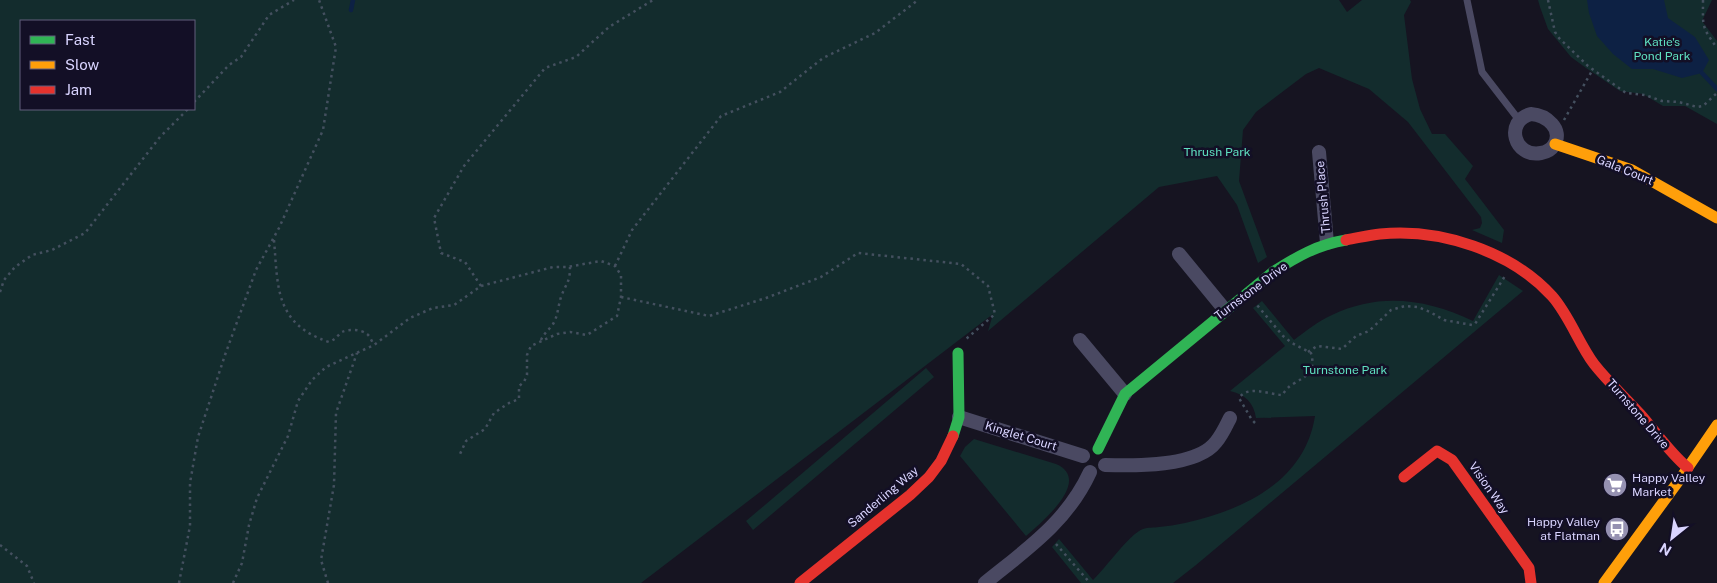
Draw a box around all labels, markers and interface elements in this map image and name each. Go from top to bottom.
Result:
legend [20,20,195,110]
text: Fast [65,31,95,48]
park label: Katie's Pond Park [1634,35,1691,63]
text: Slow [65,56,100,73]
text: Jam [65,81,92,98]
park label: Thrush Park [1183,145,1251,159]
street label: Gala Court [1595,152,1656,188]
street label: Thrush Place [1313,160,1333,234]
street label: Turnstone Drive [1212,259,1290,323]
park label: Turnstone Park [1303,363,1387,377]
street label: Turnstone Drive [1604,376,1672,452]
street label: Kinglet Court [983,418,1059,454]
street label: Vision Way [1466,459,1512,517]
street label: Sanderling Way [845,463,922,531]
place label: Happy Valley Market [1632,471,1706,499]
supermarket icon: Happy Valley Market [1602,472,1628,498]
north arrow [1647,513,1697,563]
place label: Happy Valley at Flatman [1527,515,1601,543]
bus stop icon: Happy Valley at Flatman [1604,516,1630,542]
text: N [1657,540,1674,559]

